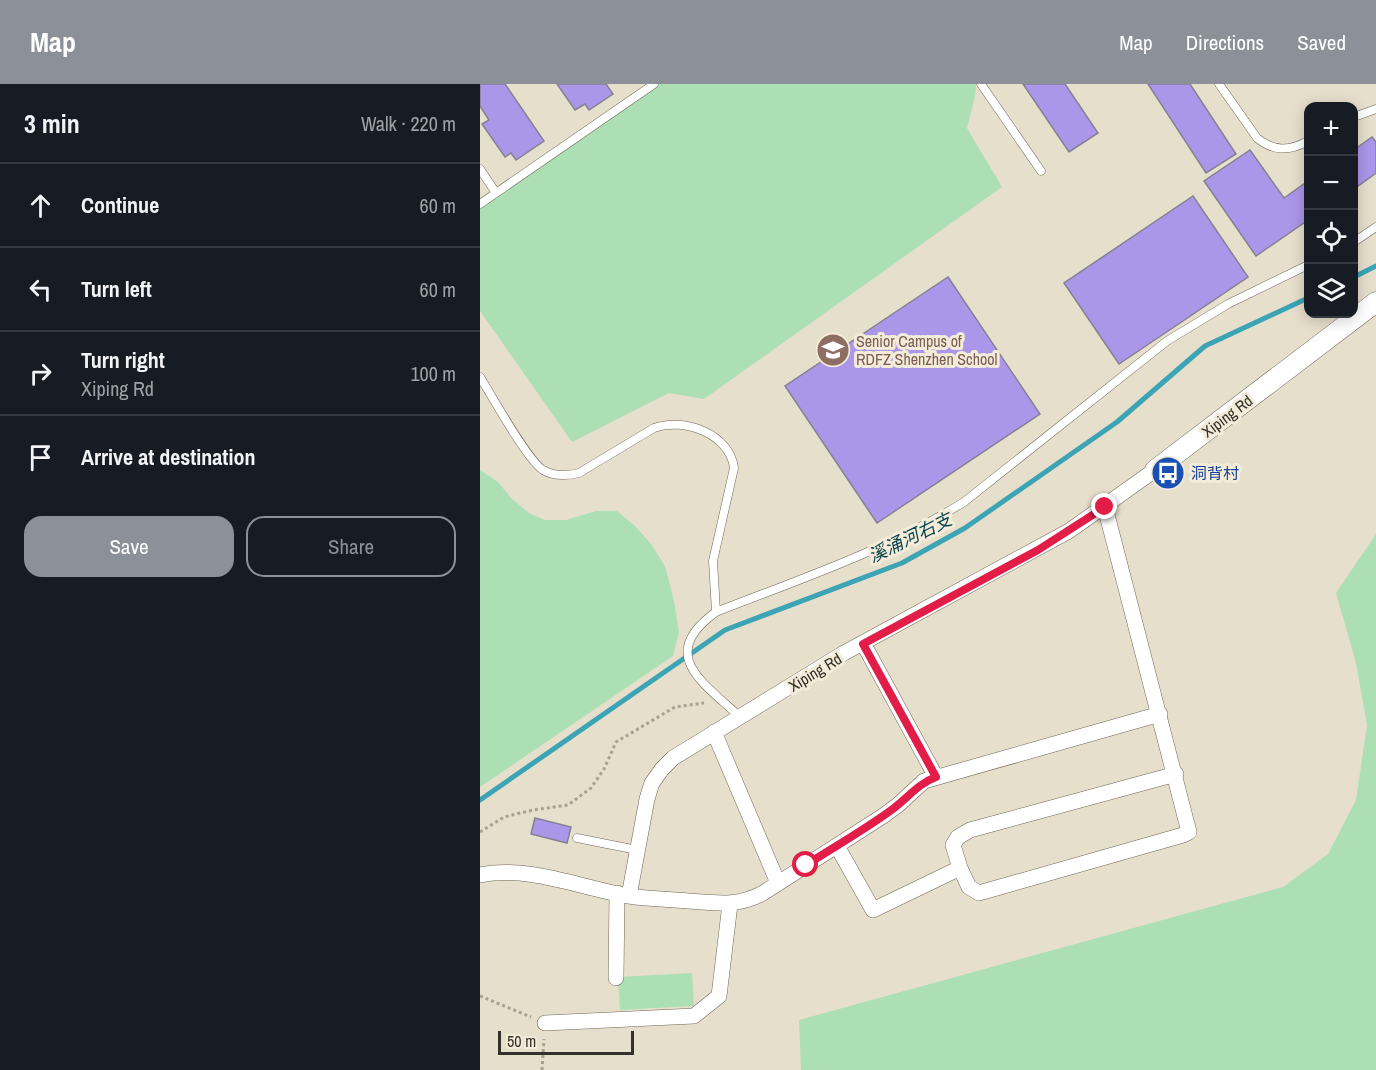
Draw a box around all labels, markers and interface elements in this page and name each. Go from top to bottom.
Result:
text: Map [30,23,76,61]
text: Map [1119,28,1153,57]
text: Directions [1186,28,1264,57]
text: Saved [1297,28,1346,57]
map controls [1304,102,1358,318]
button: + [1304,102,1358,156]
text: 3 min [24,106,80,141]
text: Walk · 220 m [361,110,456,137]
button: − [1304,156,1358,210]
icon: ahead [24,189,57,222]
text: Continue [81,190,159,220]
text: 60 m [420,192,456,219]
button: locate [1304,210,1358,264]
button: layers [1304,264,1358,318]
icon: left [24,273,57,306]
text: Turn left [81,274,152,304]
text: 60 m [420,276,456,303]
place label: Senior Campus of RDFZ Shenzhen School [856,330,998,370]
school or university icon: Senior Campus of RDFZ Shenzhen School [815,332,851,368]
text: Turn right [81,345,165,375]
icon: right [24,357,57,390]
text: 100 m [410,360,456,387]
text: Xiping Rd [81,375,154,402]
street label: Xiping Rd [1197,390,1257,442]
icon: arrive [24,441,57,474]
text: Arrive at destination [81,442,255,472]
bus stop icon: 洞背村 [1150,455,1186,491]
place label: 洞背村 [1191,462,1239,484]
route end [1091,493,1117,519]
water label: 溪涌河右支 [864,506,958,569]
button: Save [24,516,234,577]
button: Share [246,516,456,577]
street label: Xiping Rd [784,648,846,696]
route start [792,851,818,877]
scale bar [498,1028,634,1056]
text: 50 m [507,1030,536,1052]

